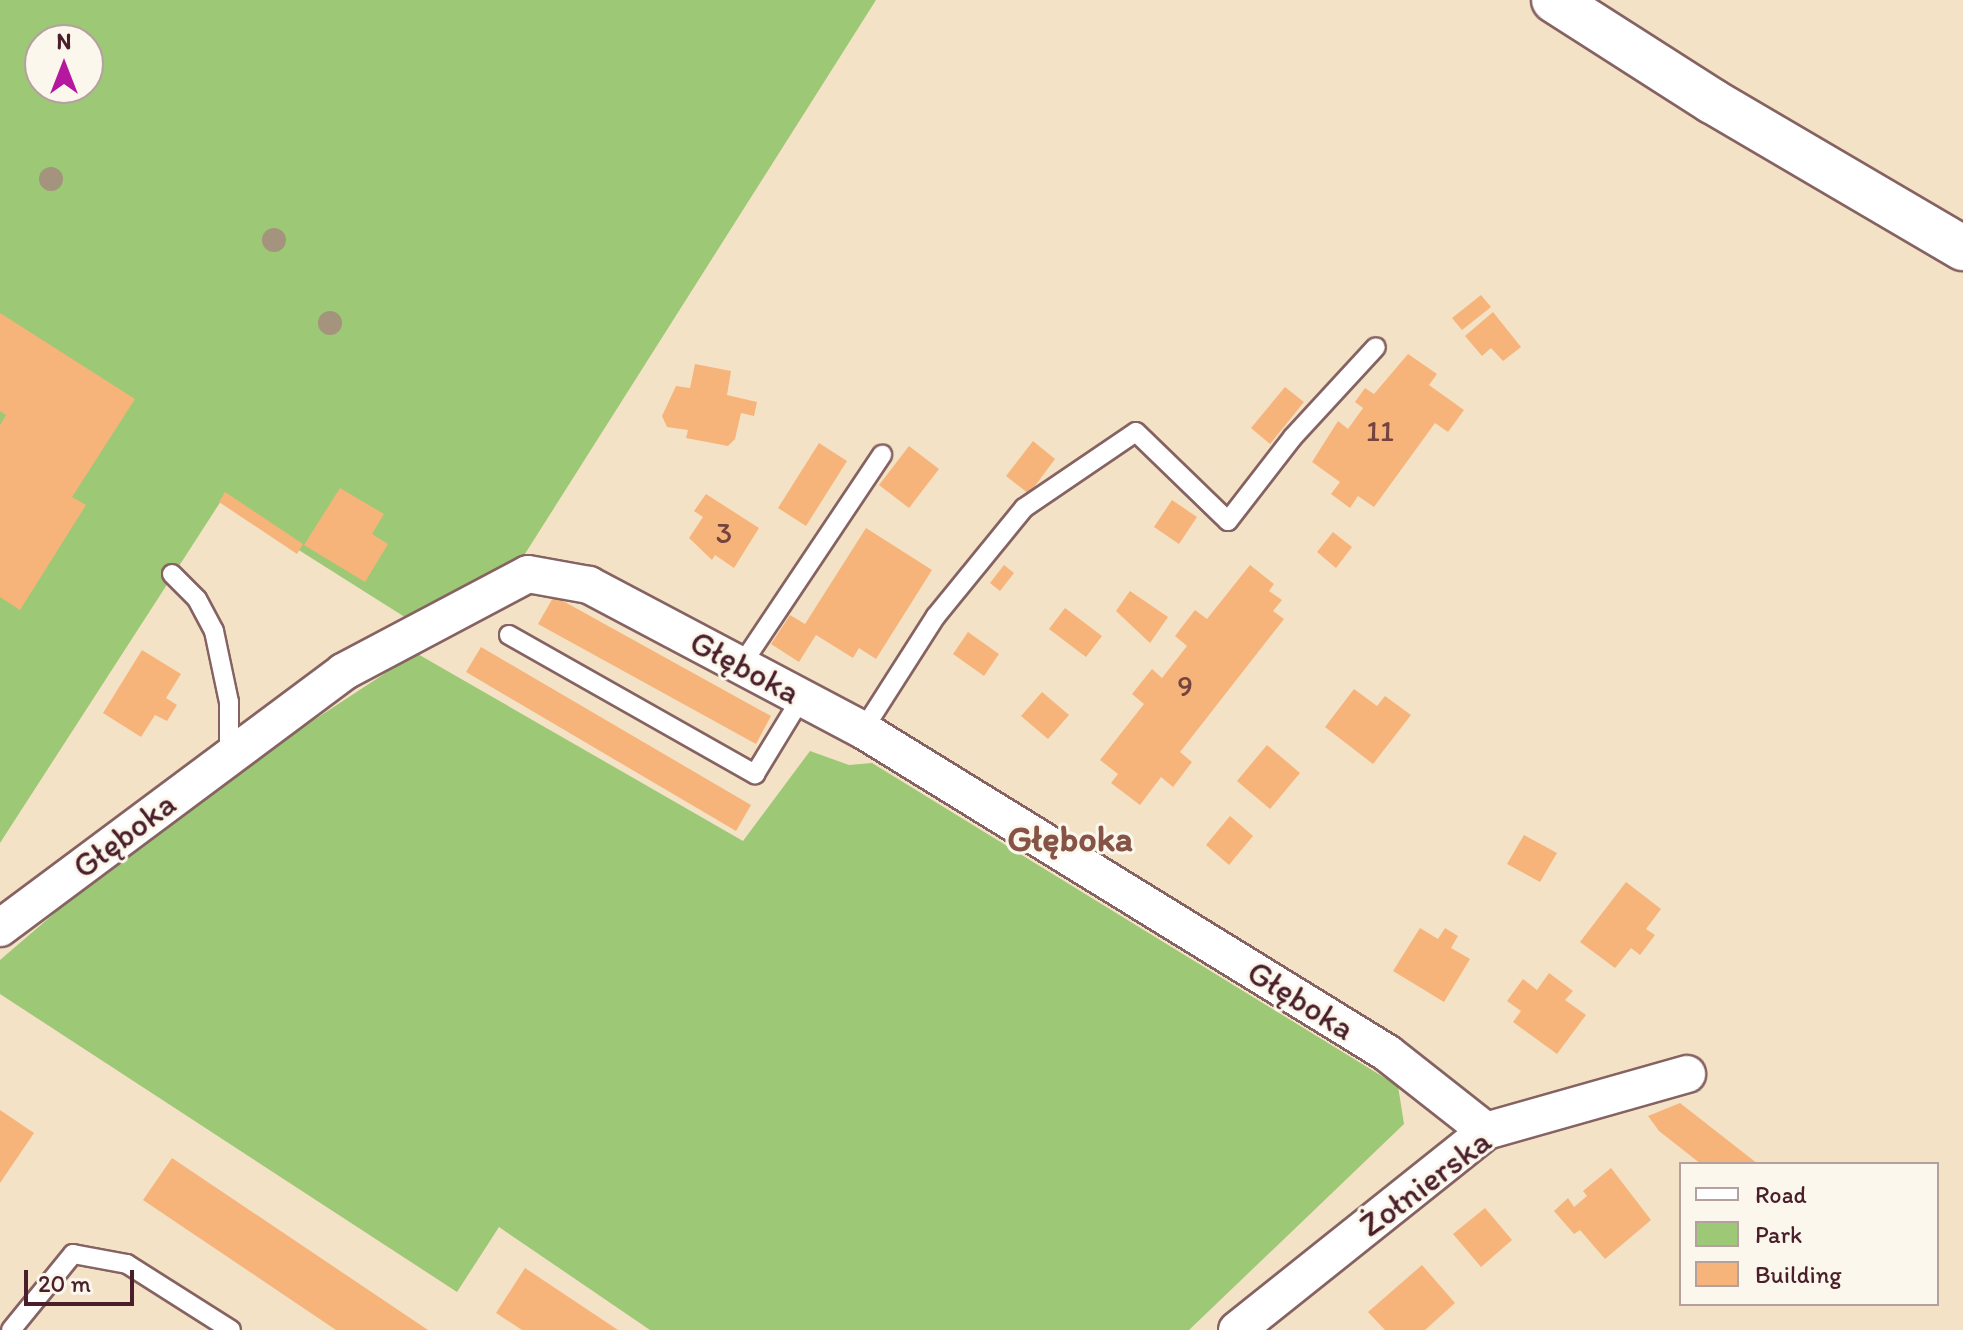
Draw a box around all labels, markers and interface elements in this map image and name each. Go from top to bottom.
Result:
north arrow [24,24,104,104]
text: N [57,28,71,55]
house number: 11 [1366,413,1394,449]
house number: 3 [716,515,732,551]
street label: Głęboka [683,621,807,713]
house number: 9 [1177,668,1193,704]
street label: Głęboka [64,783,184,887]
district label: Głęboka [1007,817,1133,861]
street label: Głęboka [1240,951,1362,1049]
street label: Żołnierska [1351,1120,1499,1246]
legend [1679,1162,1939,1306]
text: Road [1755,1180,1807,1209]
text: Park [1755,1220,1802,1249]
scale bar [28,1254,138,1304]
text: Building [1755,1260,1842,1289]
text: 20 m [38,1269,91,1298]

